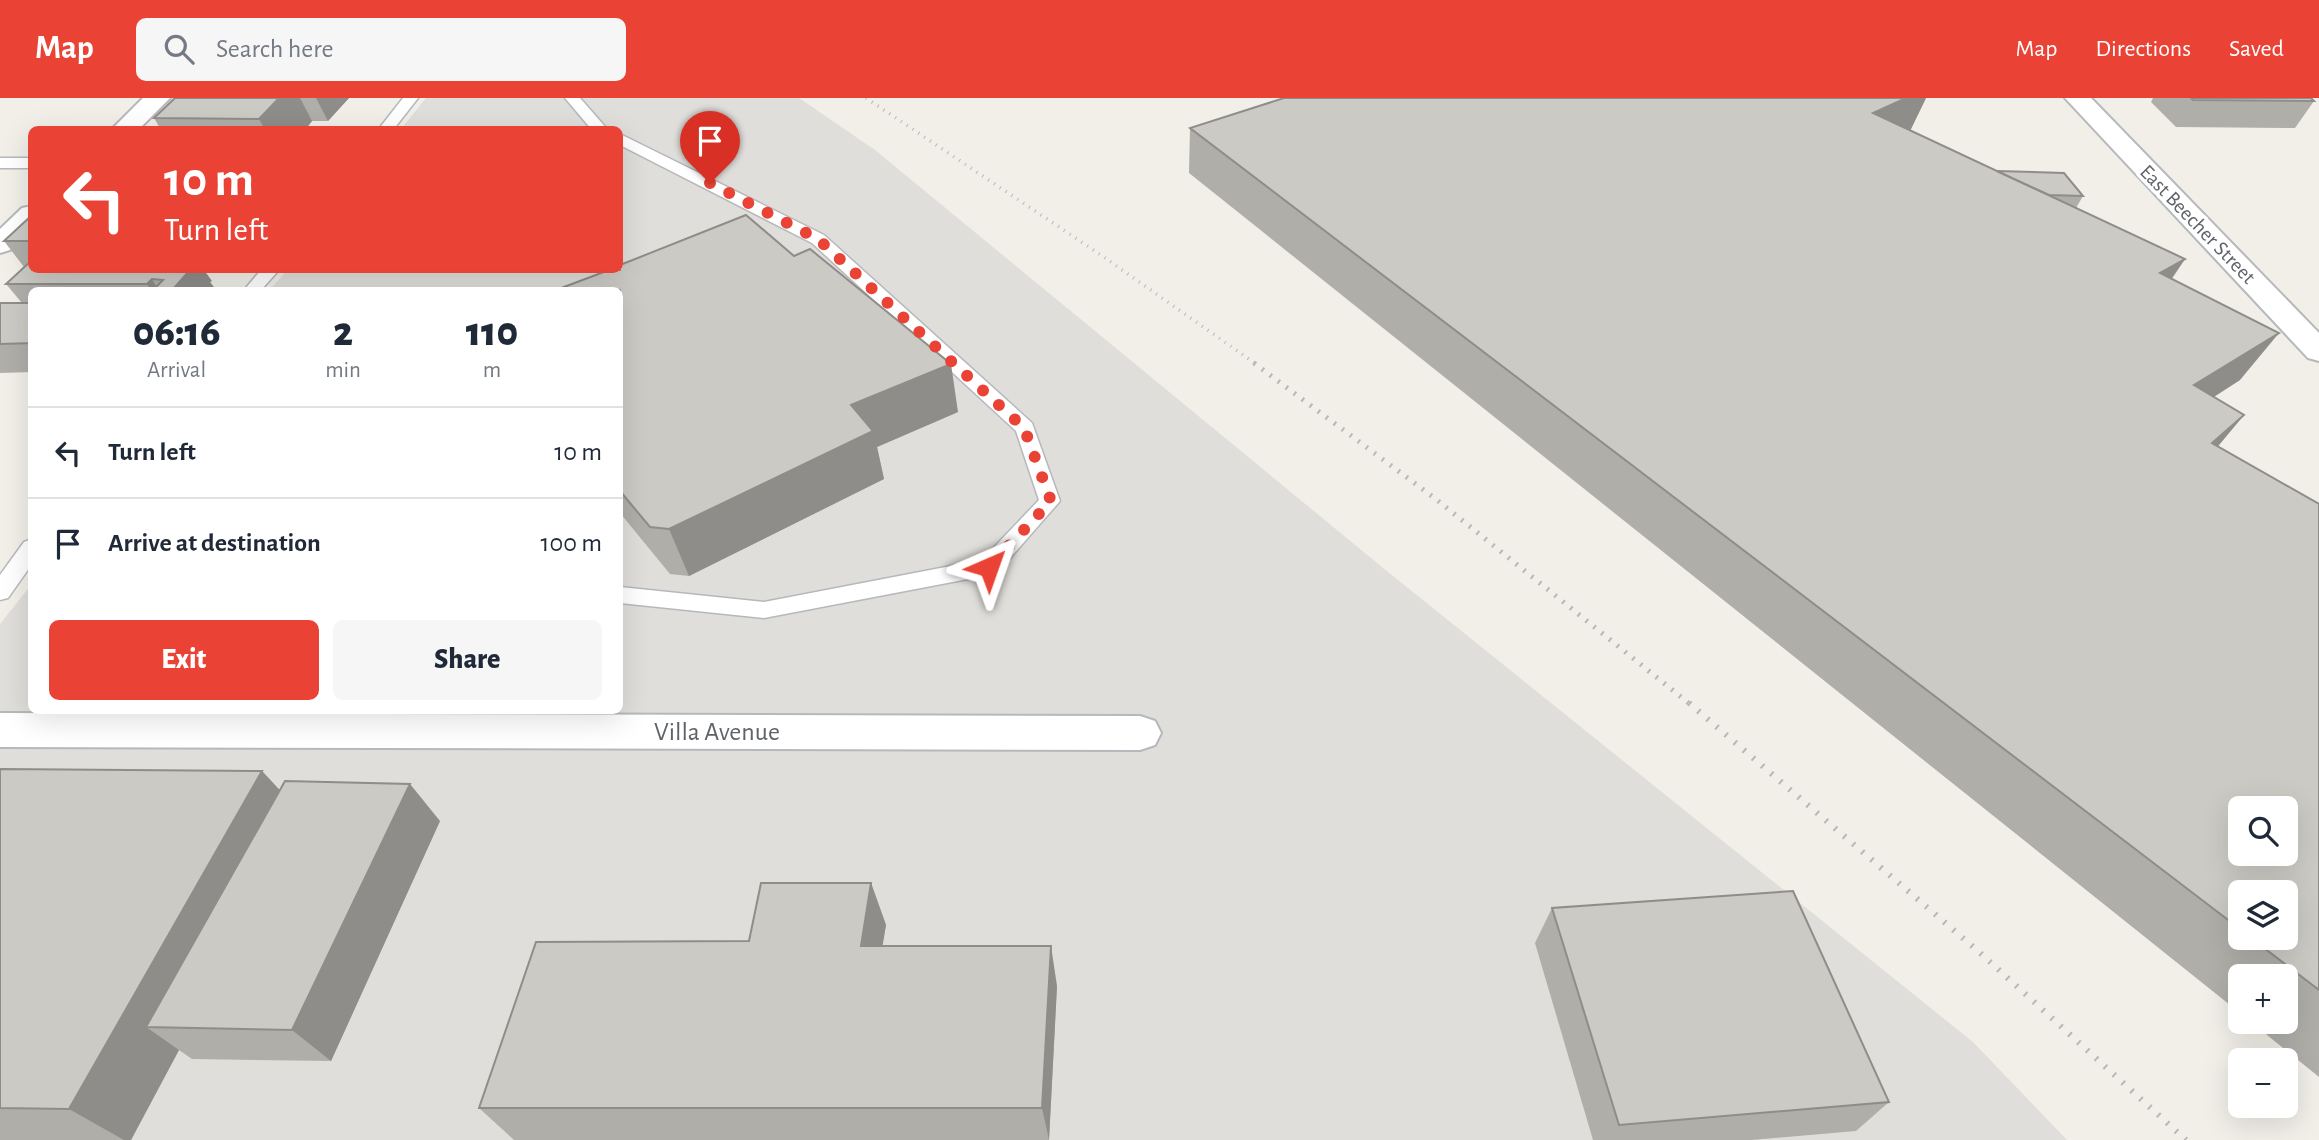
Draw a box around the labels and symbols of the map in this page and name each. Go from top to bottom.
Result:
pin [680,111,740,183]
street label: East Beecher Street [2136,161,2260,288]
position arrow [952,530,1026,604]
street label: Villa Avenue [654,719,780,745]

